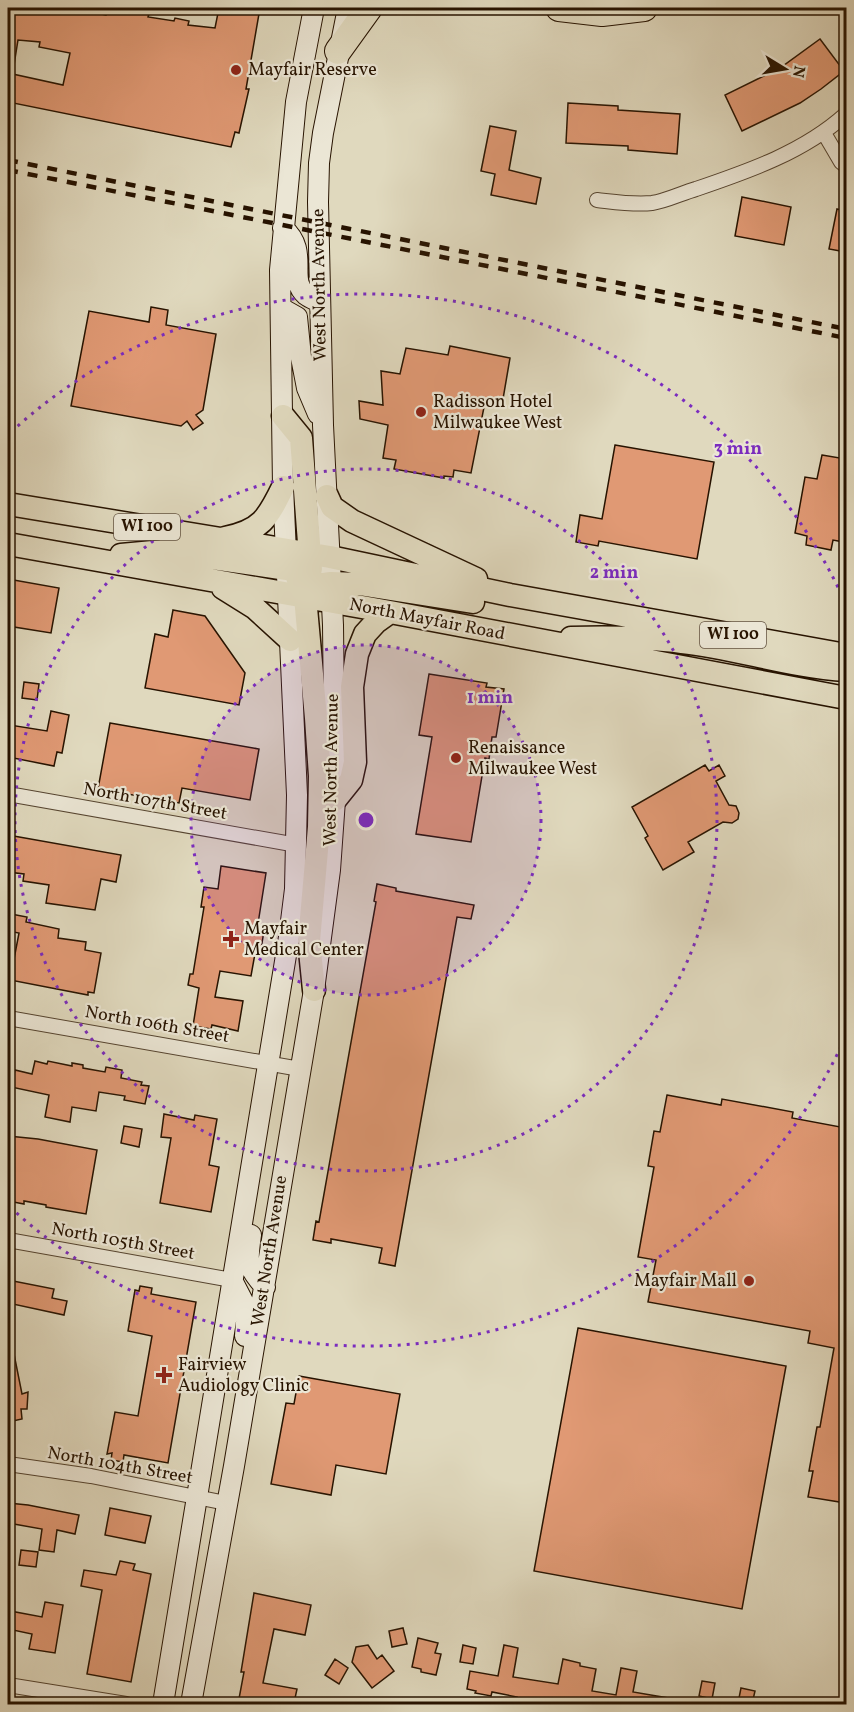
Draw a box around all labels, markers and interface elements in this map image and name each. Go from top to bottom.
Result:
north arrow [755,39,815,99]
place label: Mayfair Reserve [248,58,377,83]
marker: Mayfair Reserve [229,63,243,77]
text: N [786,64,810,80]
street label: West North Avenue [306,208,334,362]
place label: Radisson Hotel Milwaukee West [433,390,562,436]
marker: Radisson Hotel Milwaukee West [414,405,428,419]
text: 3 min [714,437,762,462]
road number: WI 100 [114,514,180,540]
text: 2 min [590,561,638,586]
street label: North Mayfair Road [347,593,507,647]
road number: WI 100 [700,622,766,648]
text: 1 min [467,686,513,711]
street label: West North Avenue [318,693,346,847]
place label: Renaissance Milwaukee West [468,736,597,782]
marker: Renaissance Milwaukee West [449,751,463,765]
street label: North 107th Street [81,777,229,827]
centre of rings [356,810,376,830]
place label: Mayfair Medical Center [244,917,364,963]
marker: Mayfair Medical Center [222,930,240,948]
street label: North 106th Street [83,1000,231,1050]
street label: West North Avenue [246,1174,294,1328]
street label: North 105th Street [49,1217,197,1267]
place label: Mayfair Mall [634,1269,737,1294]
marker: Mayfair Mall [742,1274,756,1288]
place label: Fairview Audiology Clinic [178,1353,309,1399]
marker: Fairview Audiology Clinic [155,1366,173,1384]
street label: North 104th Street [45,1441,195,1491]

